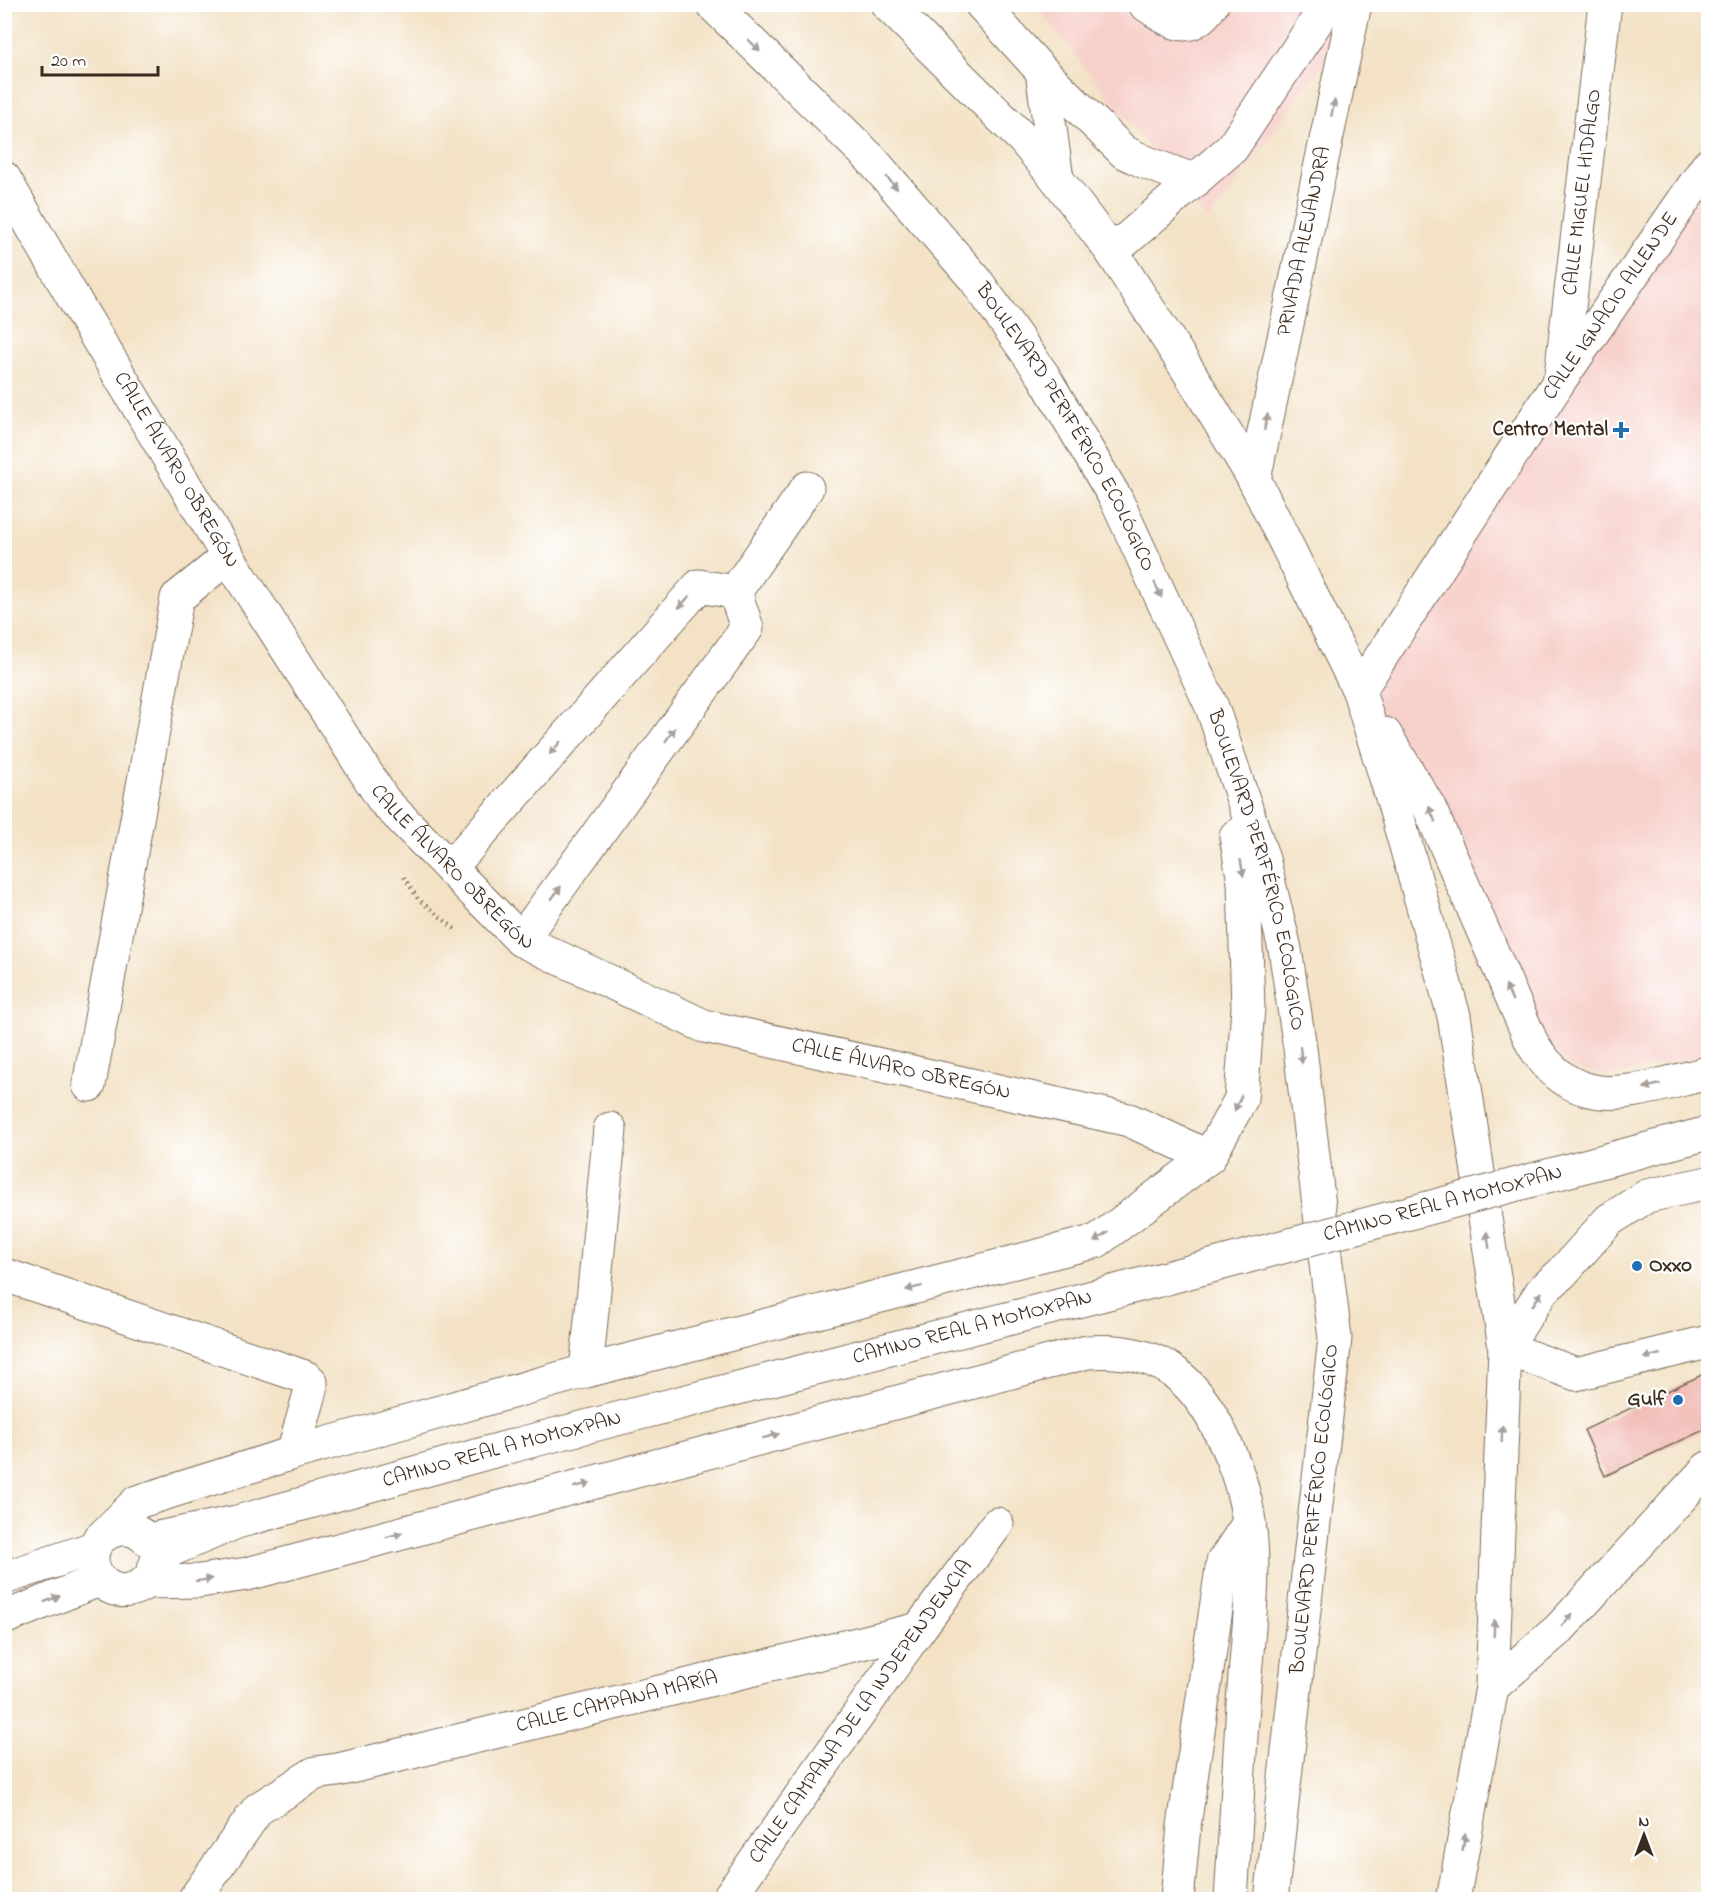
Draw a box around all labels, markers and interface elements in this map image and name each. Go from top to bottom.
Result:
one-way arrow [746,38,760,52]
scale bar [42,39,158,77]
text: 20 m [51,49,86,75]
street label: CALLE MIGUEL HIDALGO [1556,87,1610,297]
one-way arrow [1329,98,1338,117]
street label: PRIVADA ALEJANDRA [1270,144,1339,339]
one-way arrow [885,175,898,190]
street label: CALLE IGNACIO ALLENDE [1536,206,1686,406]
street label: BOULEVARD PERIFÉRICO ECOLÓGICO [967,276,1163,577]
street label: CALLE ÁLVARO OBREGÓN [106,366,246,574]
one-way arrow [1262,412,1272,431]
place label: Centro Mental [1493,415,1608,445]
marker: Centro Mental [1612,421,1630,439]
one-way arrow [1154,581,1163,598]
one-way arrow [678,594,691,609]
street label: BOULEVARD PERIFÉRICO ECOLÓGICO [1199,705,1312,1033]
one-way arrow [664,727,676,743]
one-way arrow [549,740,562,755]
street label: CALLE ÁLVARO OBREGÓN [362,779,538,959]
one-way arrow [1427,805,1437,823]
one-way arrow [1238,858,1247,877]
one-way arrow [549,885,561,900]
one-way arrow [1504,984,1514,1002]
street label: CALLE ÁLVARO OBREGÓN [789,1031,1014,1108]
one-way arrow [1296,1046,1306,1065]
one-way arrow [1642,1082,1661,1092]
one-way arrow [1233,1095,1243,1113]
street label: CAMINO REAL A MOMOXPAN [1320,1158,1566,1250]
one-way arrow [1484,1230,1493,1249]
one-way arrow [1093,1231,1110,1242]
place label: Oxxo [1649,1251,1692,1281]
marker: Oxxo [1630,1259,1644,1273]
street label: CAMINO REAL A MOMOXPAN [850,1283,1096,1373]
one-way arrow [905,1283,923,1293]
one-way arrow [1531,1291,1542,1307]
street label: BOULEVARD PERIFÉRICO ECOLÓGICO [1283,1343,1347,1676]
one-way arrow [1642,1352,1661,1361]
place label: Gulf [1628,1385,1667,1415]
marker: Gulf [1671,1393,1685,1407]
street label: CAMINO REAL A MOMOXPAN [379,1403,625,1496]
one-way arrow [1497,1424,1506,1443]
one-way arrow [762,1430,780,1440]
one-way arrow [573,1480,591,1490]
one-way arrow [385,1530,403,1540]
street label: CALLE CAMPANA DE LA INDEPENDENCIA [742,1554,980,1870]
one-way arrow [195,1575,214,1585]
one-way arrow [43,1594,61,1603]
one-way arrow [1560,1613,1574,1628]
one-way arrow [1489,1619,1498,1638]
street label: CALLE CAMPANA MARÍA [513,1663,721,1741]
north arrow [1614,1805,1674,1865]
text: N [1639,1810,1650,1834]
one-way arrow [1460,1832,1469,1851]

